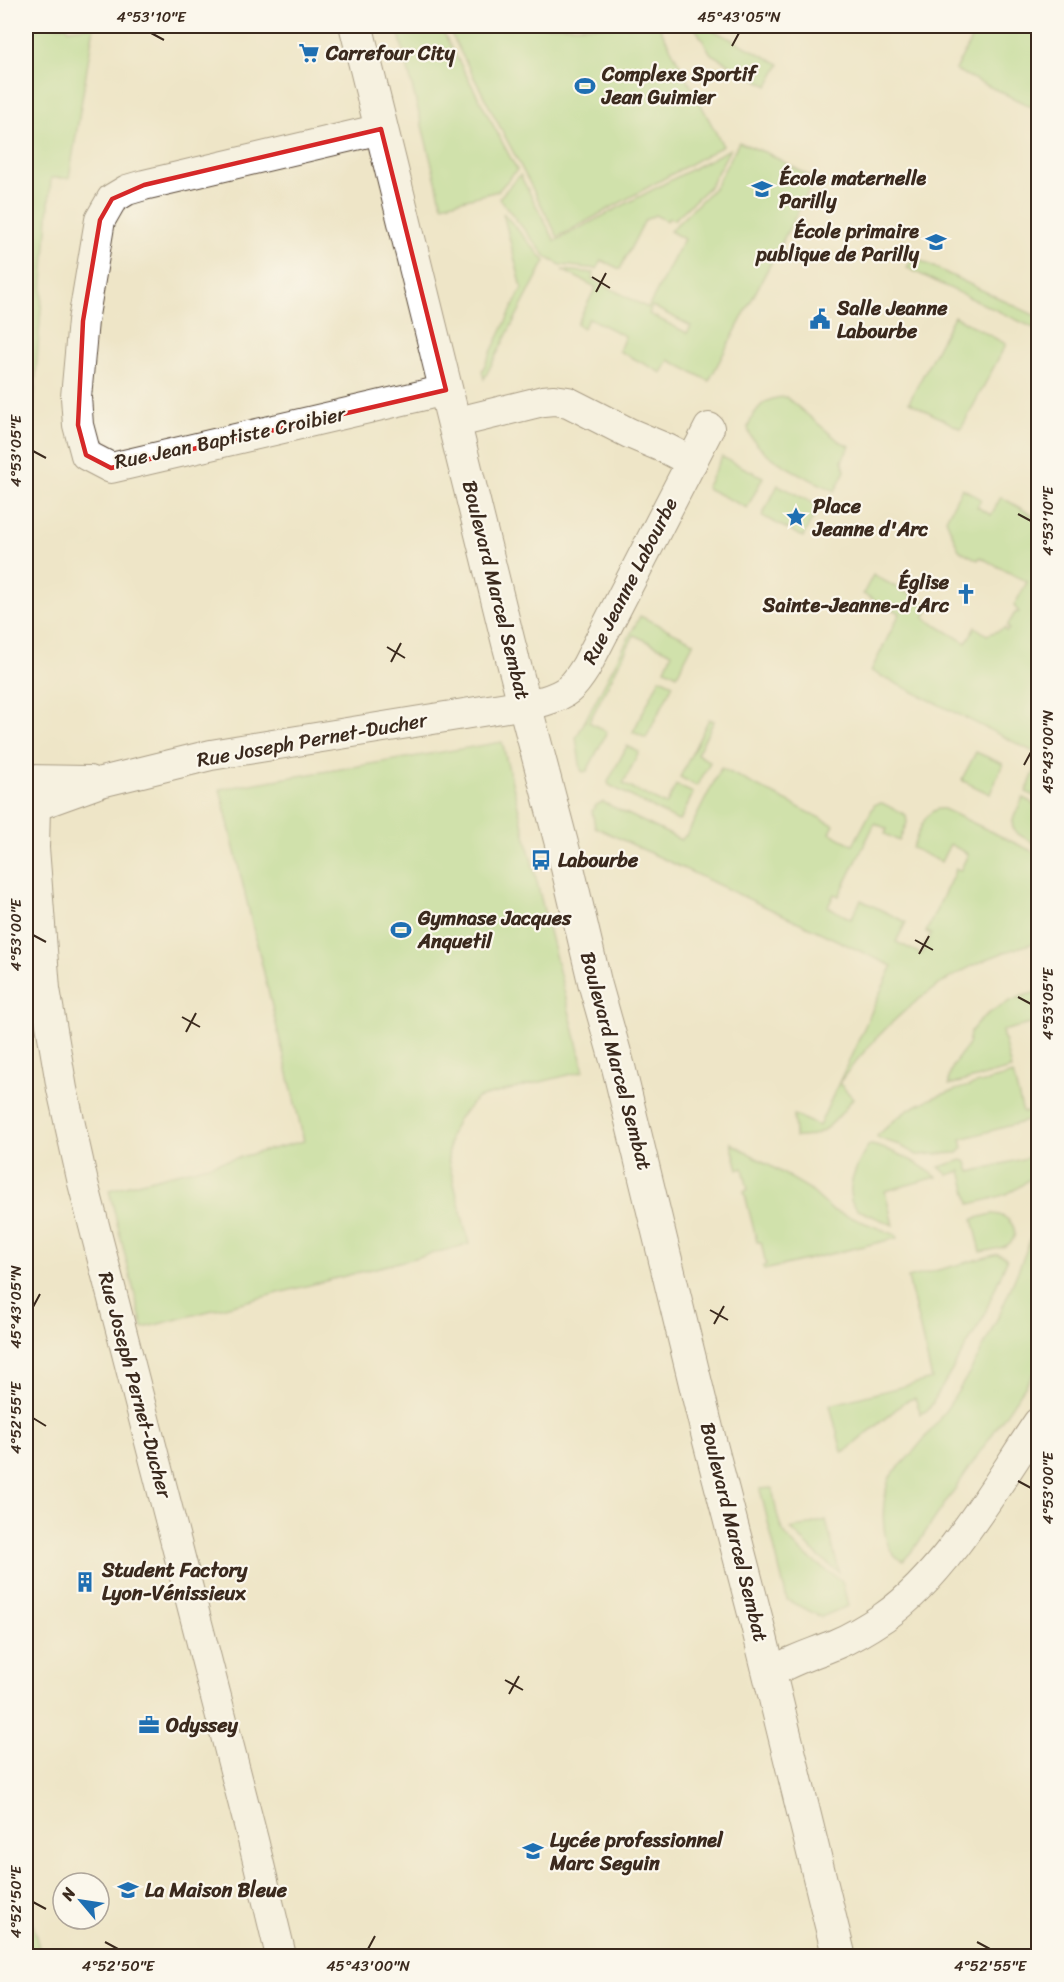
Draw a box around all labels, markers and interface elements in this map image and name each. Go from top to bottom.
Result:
text: 4°53'10"E [116,4,187,30]
text: 45°43'05"N [697,4,781,30]
place label: Carrefour City [325,36,456,71]
supermarket icon: Carrefour City [297,41,321,65]
place label: Complexe Sportif Jean Guimier [601,57,759,115]
sports icon: Complexe Sportif Jean Guimier [573,74,597,98]
place label: École maternelle Parilly [779,161,927,219]
school or university icon: École maternelle Parilly [750,177,774,201]
place label: École primaire publique de Parilly [754,214,920,272]
school or university icon: École primaire publique de Parilly [924,230,948,254]
place label: Salle Jeanne Labourbe [836,291,948,349]
public building icon: Salle Jeanne Labourbe [808,307,832,331]
street label: Rue Jean Baptiste Croibier [111,396,350,480]
text: 4°53'05"E [3,413,29,487]
street label: Boulevard Marcel Sembat [452,477,540,704]
text: 4°53'10"E [1035,485,1061,556]
place label: Place Jeanne d'Arc [812,489,928,547]
street label: Rue Jeanne Labourbe [573,491,687,671]
place icon: Place Jeanne d'Arc [784,505,808,529]
place label: Église Sainte-Jeanne-d'Arc [762,565,950,623]
church icon: Église Sainte-Jeanne-d'Arc [954,582,978,606]
street label: Rue Joseph Pernet-Ducher [194,702,431,777]
text: 45°43'00"N [1035,710,1061,794]
place label: Labourbe [558,843,639,878]
bus stop icon: Labourbe [529,848,553,872]
text: 4°53'00"E [3,897,29,971]
place label: Gymnase Jacques Anquetil [417,901,572,959]
sports icon: Gymnase Jacques Anquetil [389,918,413,942]
street label: Boulevard Marcel Sembat [570,948,662,1174]
text: 4°53'05"E [1035,966,1061,1040]
text: 45°43'05"N [3,1265,29,1349]
street label: Rue Joseph Pernet-Ducher [88,1268,182,1503]
text: 4°52'55"E [3,1380,29,1454]
street label: Boulevard Marcel Sembat [690,1419,778,1646]
text: 4°53'00"E [1035,1450,1061,1524]
place label: Student Factory Lyon-Vénissieux [101,1553,248,1611]
building icon: Student Factory Lyon-Vénissieux [73,1570,97,1594]
place label: Odyssey [166,1708,239,1743]
office icon: Odyssey [137,1713,161,1737]
place label: Lycée professionnel Marc Seguin [549,1823,724,1881]
school or university icon: Lycée professionnel Marc Seguin [521,1839,545,1863]
text: 4°52'50"E [3,1864,29,1938]
north arrow [51,1871,111,1931]
place label: La Maison Bleue [145,1873,288,1908]
school or university icon: La Maison Bleue [116,1878,140,1902]
text: N [52,1881,84,1907]
text: 4°52'50"E [82,1953,156,1979]
text: 45°43'00"N [326,1953,410,1979]
text: 4°52'55"E [954,1953,1028,1979]

